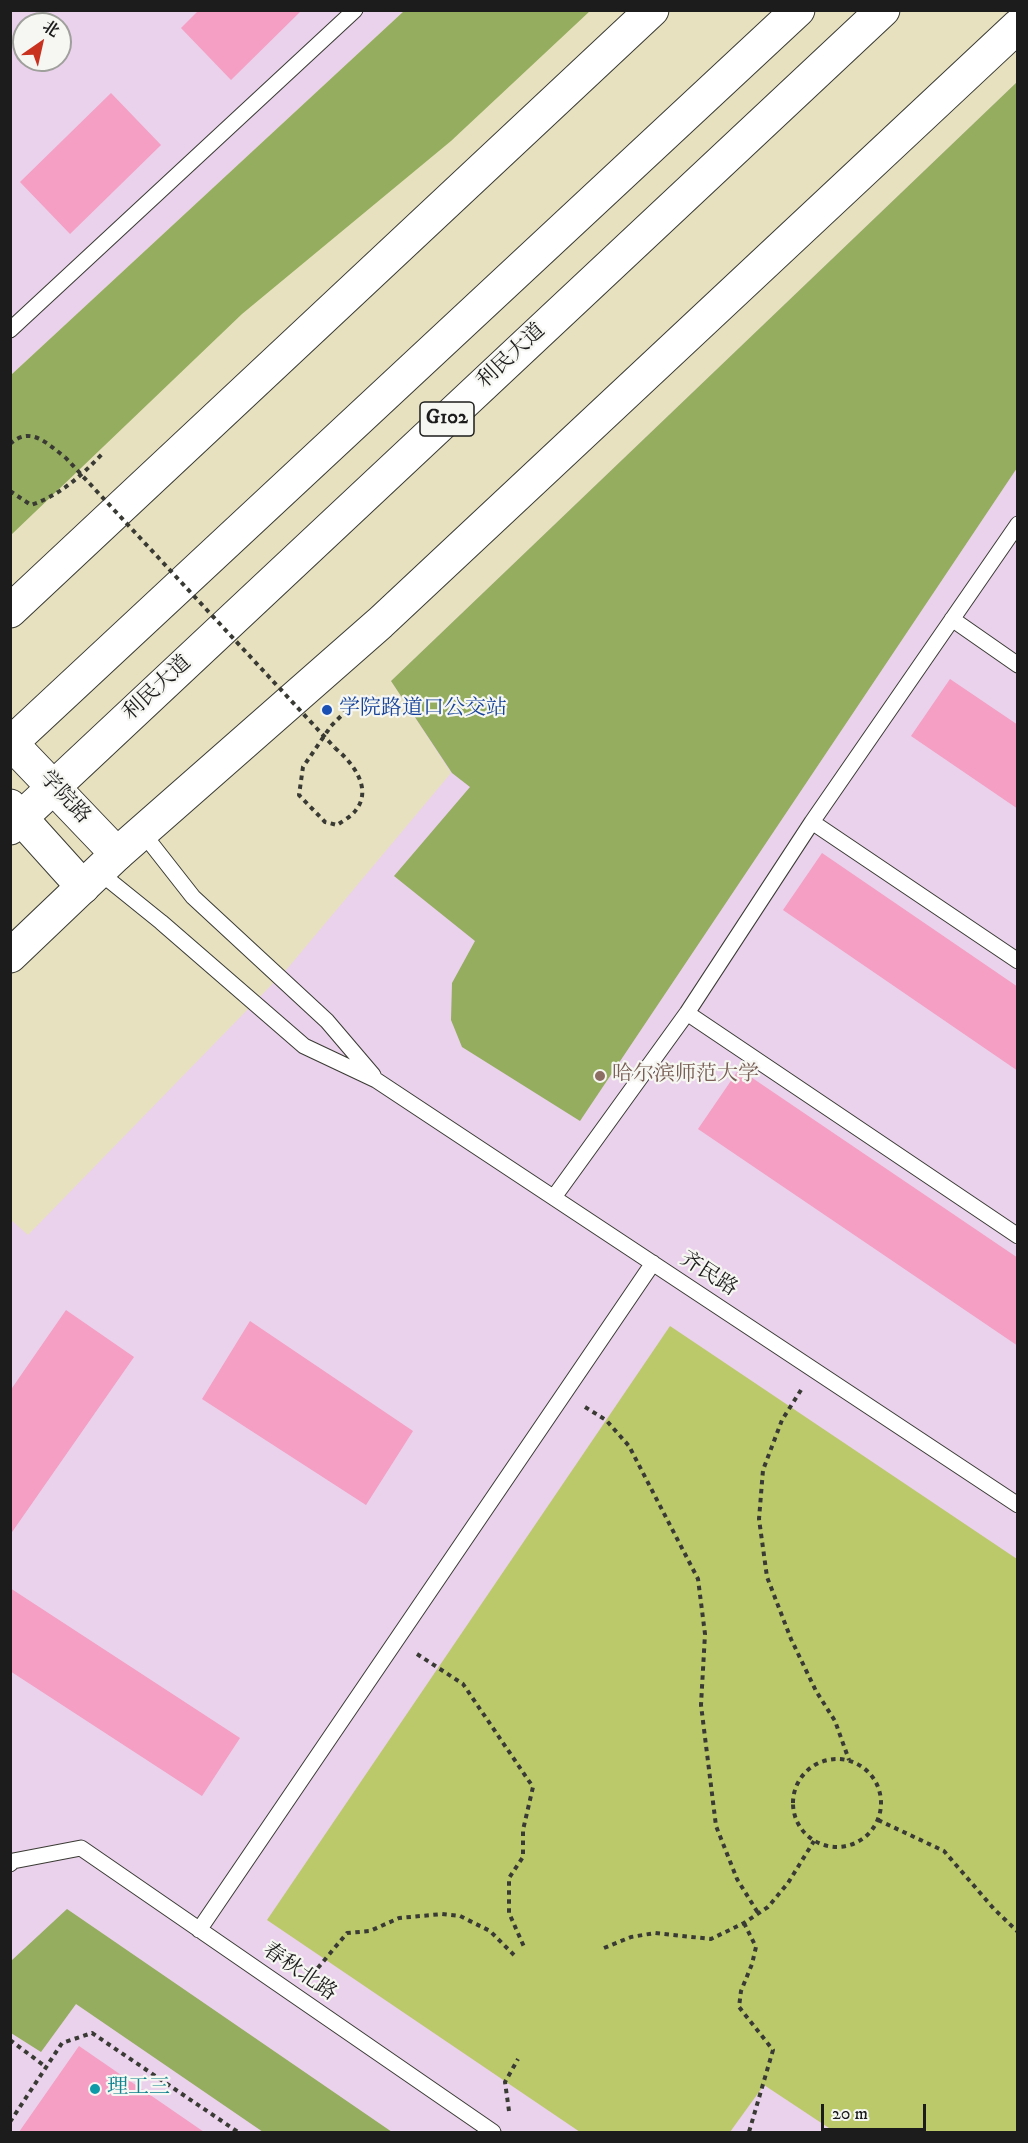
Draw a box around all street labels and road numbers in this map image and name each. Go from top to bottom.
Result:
street label: 利民大道 [473,319,551,395]
road number: G102 [420,402,474,436]
street label: 利民大道 [119,651,197,727]
street label: 学院路 [33,766,95,830]
street label: 齐民路 [675,1247,741,1303]
street label: 春秋北路 [257,1939,341,2007]

